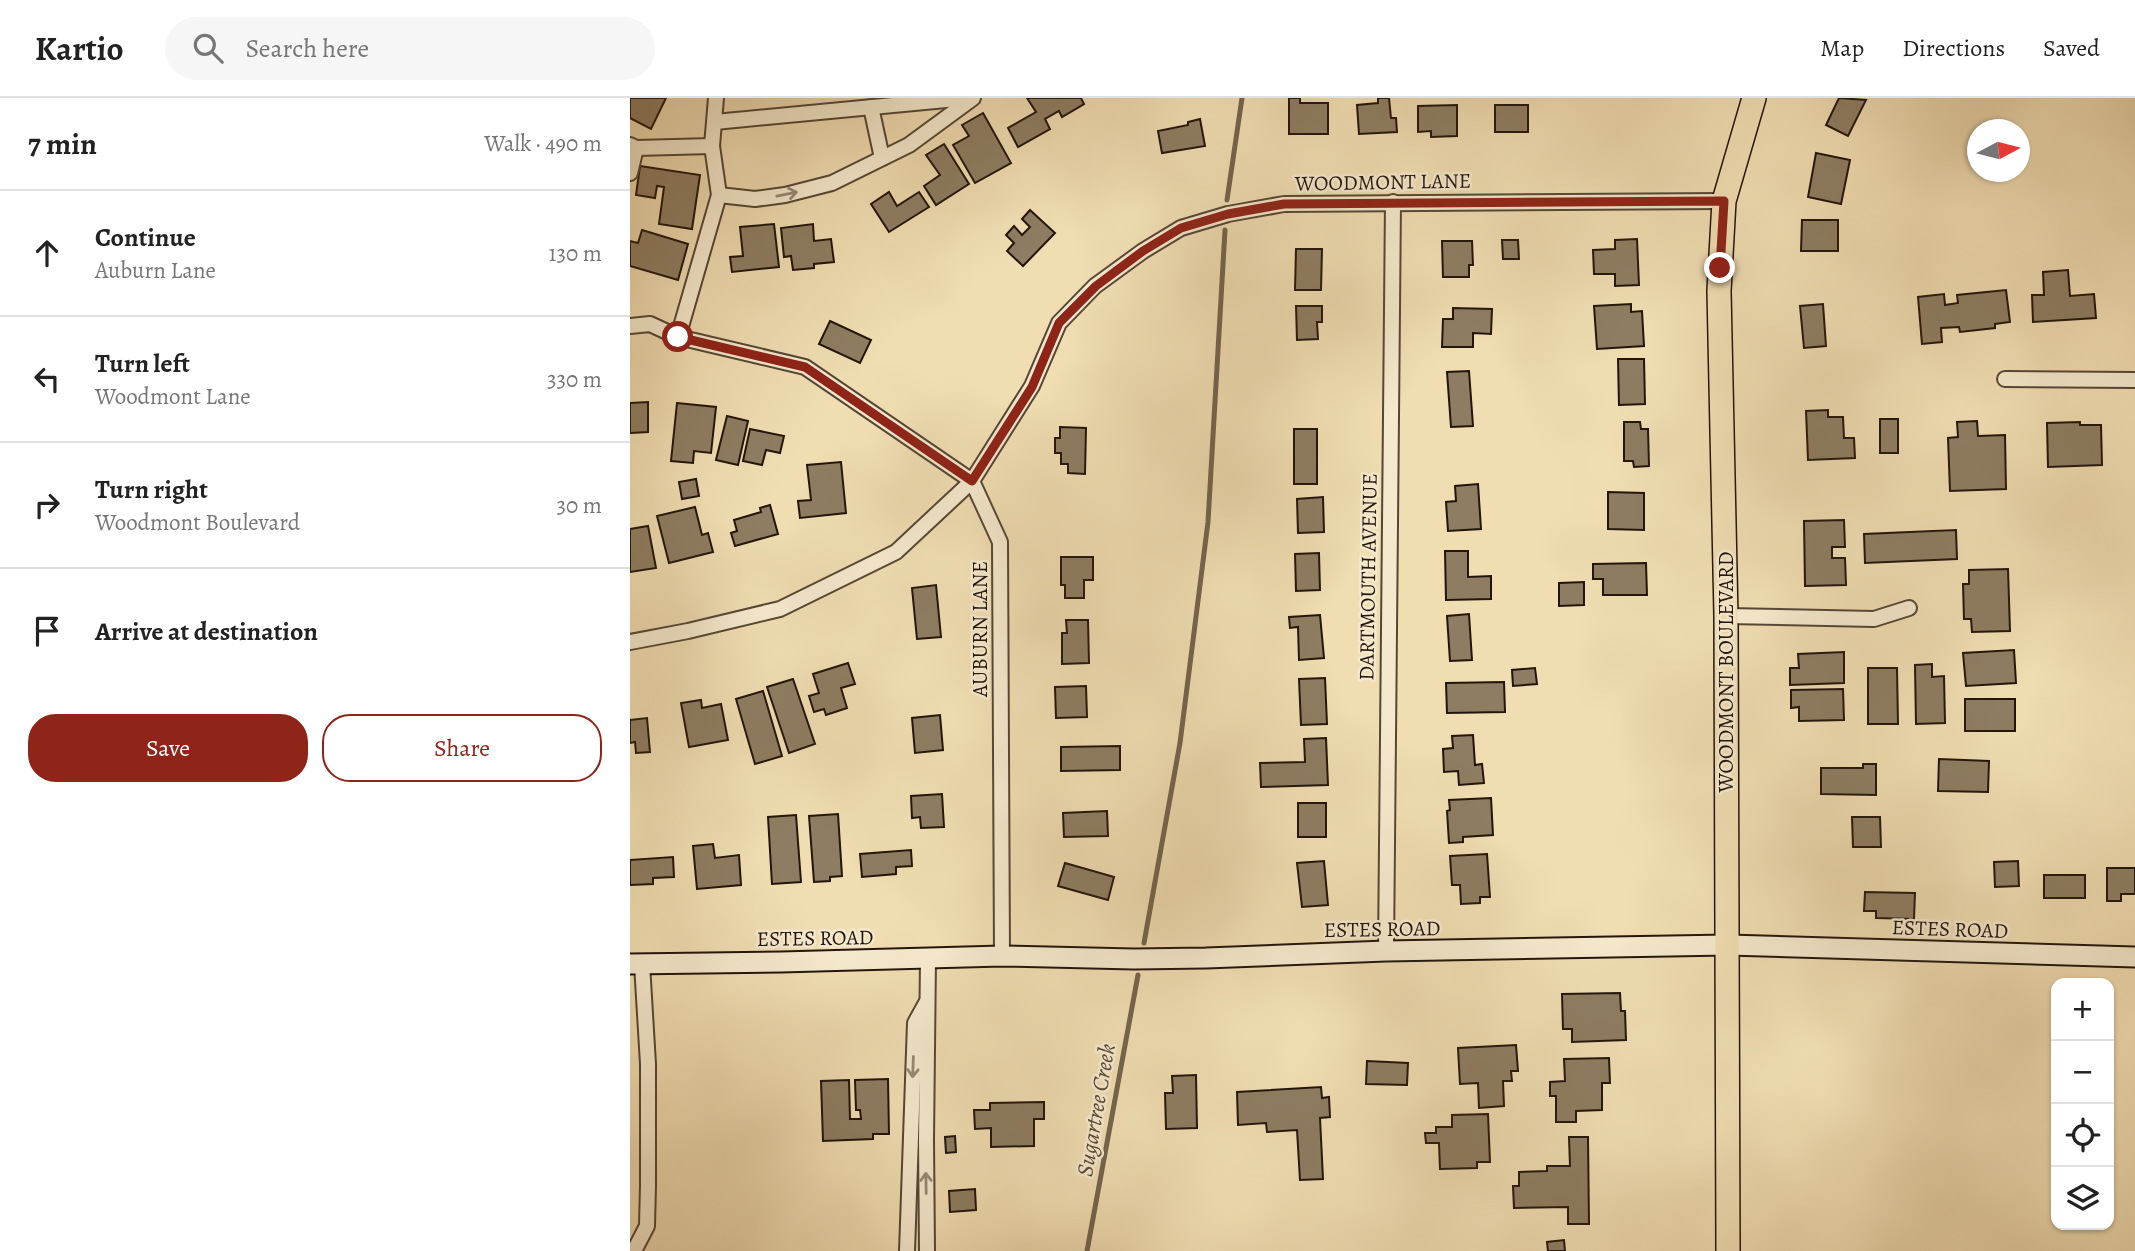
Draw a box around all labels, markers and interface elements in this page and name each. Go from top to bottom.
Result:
search box [165,17,655,80]
text: Kartio [35,26,123,71]
icon: search [189,29,227,67]
text: Search here [245,31,369,66]
text: Map [1820,32,1864,64]
text: Directions [1902,32,2005,64]
text: Saved [2043,32,2100,64]
north arrow [1967,119,2030,182]
text: 7 min [28,124,97,164]
text: Walk · 490 m [484,128,602,159]
street label: WOODMONT LANE [1294,166,1471,198]
one-way arrow [775,187,798,200]
text: Continue [95,220,196,255]
icon: ahead [28,234,66,272]
text: 130 m [549,238,602,269]
route end [1704,252,1735,283]
text: Auburn Lane [95,255,216,286]
route start [662,321,693,352]
text: Turn left [95,346,190,381]
icon: left [28,360,66,398]
text: 330 m [547,364,602,395]
text: Woodmont Lane [95,381,251,412]
text: Turn right [95,472,208,507]
street label: DARTMOUTH AVENUE [1352,473,1384,681]
icon: right [28,486,66,524]
text: 30 m [556,490,602,521]
text: Woodmont Boulevard [95,507,300,538]
street label: WOODMONT BOULEVARD [1712,552,1740,793]
street label: AUBURN LANE [966,561,994,698]
icon: arrive [28,612,66,650]
text: Arrive at destination [95,614,318,649]
button: Save [28,714,308,782]
button: Share [322,714,602,782]
street label: ESTES ROAD [1891,913,2009,945]
street label: ESTES ROAD [1323,914,1441,944]
street label: ESTES ROAD [756,923,874,953]
map controls [2051,978,2114,1230]
button: + [2051,978,2114,1041]
water label: Sugartree Creek [1069,1041,1123,1179]
button: − [2051,1041,2114,1104]
one-way arrow [906,1055,919,1078]
button: locate [2051,1104,2114,1167]
button: layers [2051,1167,2114,1230]
one-way arrow [920,1172,933,1195]

